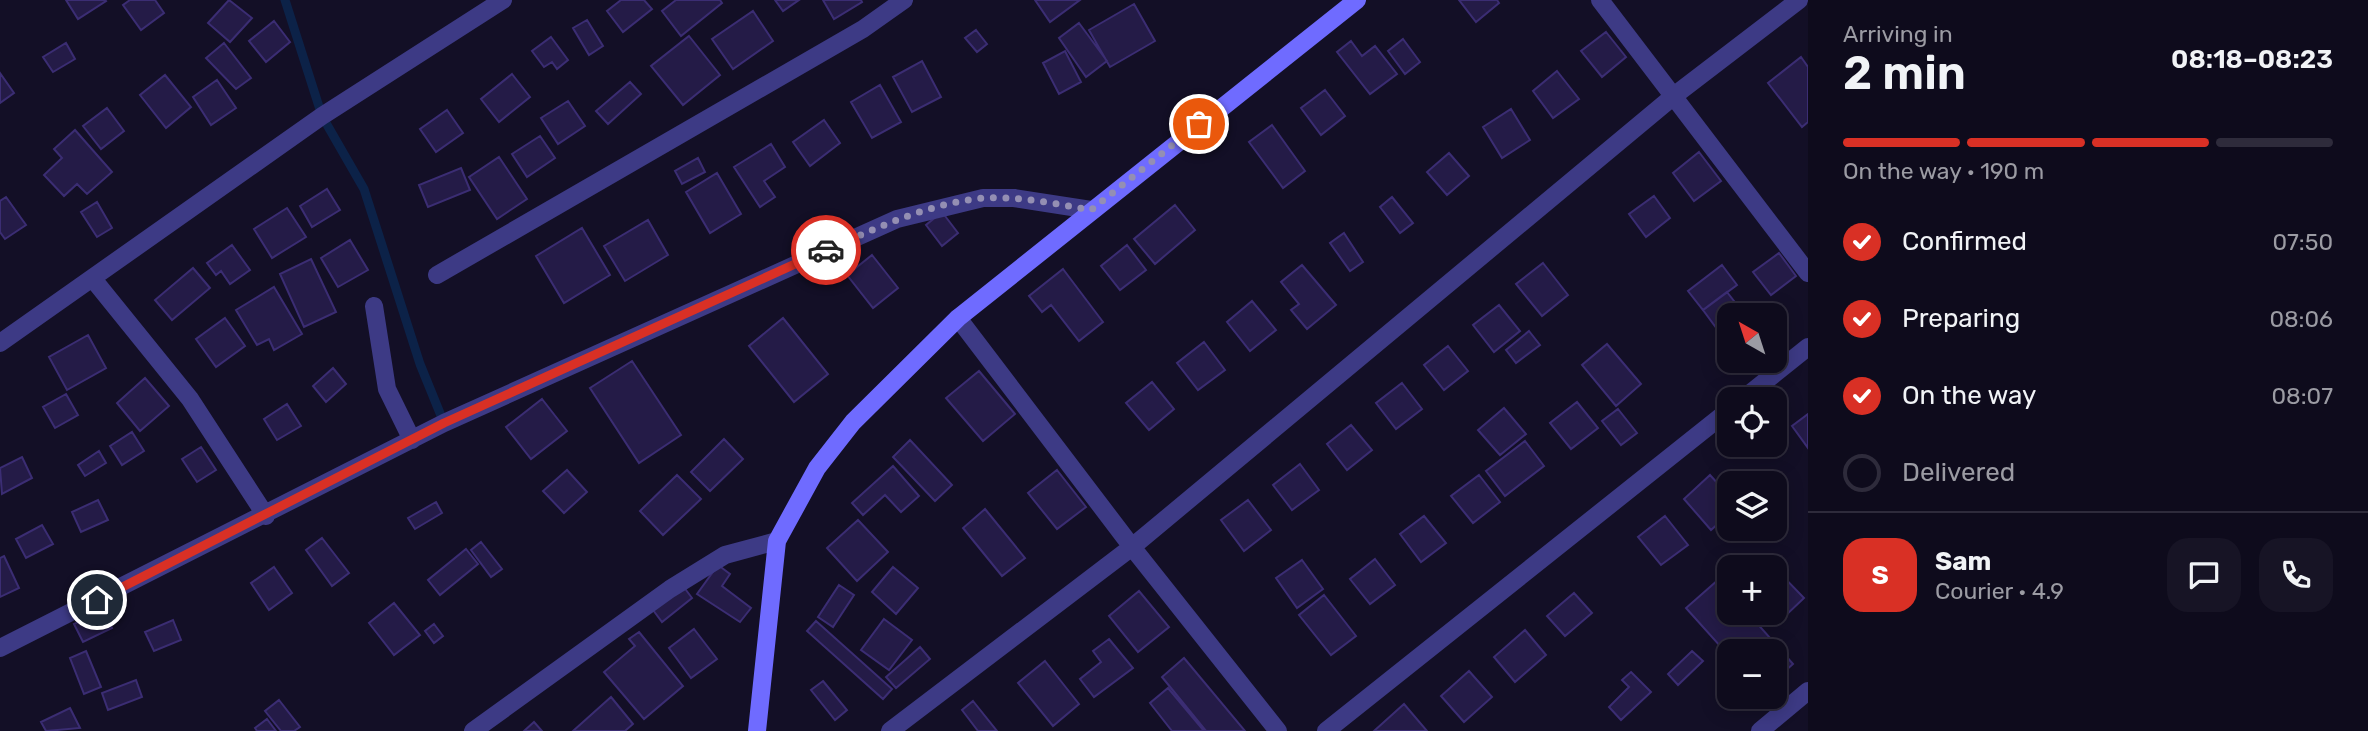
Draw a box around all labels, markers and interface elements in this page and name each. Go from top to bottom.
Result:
text: Arriving in [1843,20,1953,48]
text: 08:18–08:23 [2171,44,2333,75]
text: 2 min [1843,46,1966,101]
pin [1169,94,1229,154]
icon: bag [1180,105,1218,143]
text: On the way · 190 m [1843,157,2044,185]
courier [791,215,861,285]
icon: check [1843,223,1881,261]
text: Confirmed [1902,226,2027,257]
text: 07:50 [2272,228,2333,256]
icon: car [807,231,845,269]
icon: check [1843,300,1881,338]
north arrow [1717,303,1787,373]
map controls [1717,303,1787,709]
text: Preparing [1902,303,2020,334]
text: 08:06 [2269,305,2333,333]
icon: check [1843,377,1881,415]
text: On the way [1902,380,2036,411]
text: 08:07 [2271,382,2333,410]
button: locate [1717,387,1787,457]
text: Delivered [1902,457,2015,488]
button: layers [1717,471,1787,541]
button: chat [2167,538,2241,612]
button: phone [2259,538,2333,612]
text: Sam [1935,546,1991,577]
button: + [1717,555,1787,625]
text: S [1871,560,1889,591]
pin [67,570,127,630]
text: Courier · 4.9 [1935,577,2064,605]
icon: home [78,581,116,619]
button: − [1717,639,1787,709]

